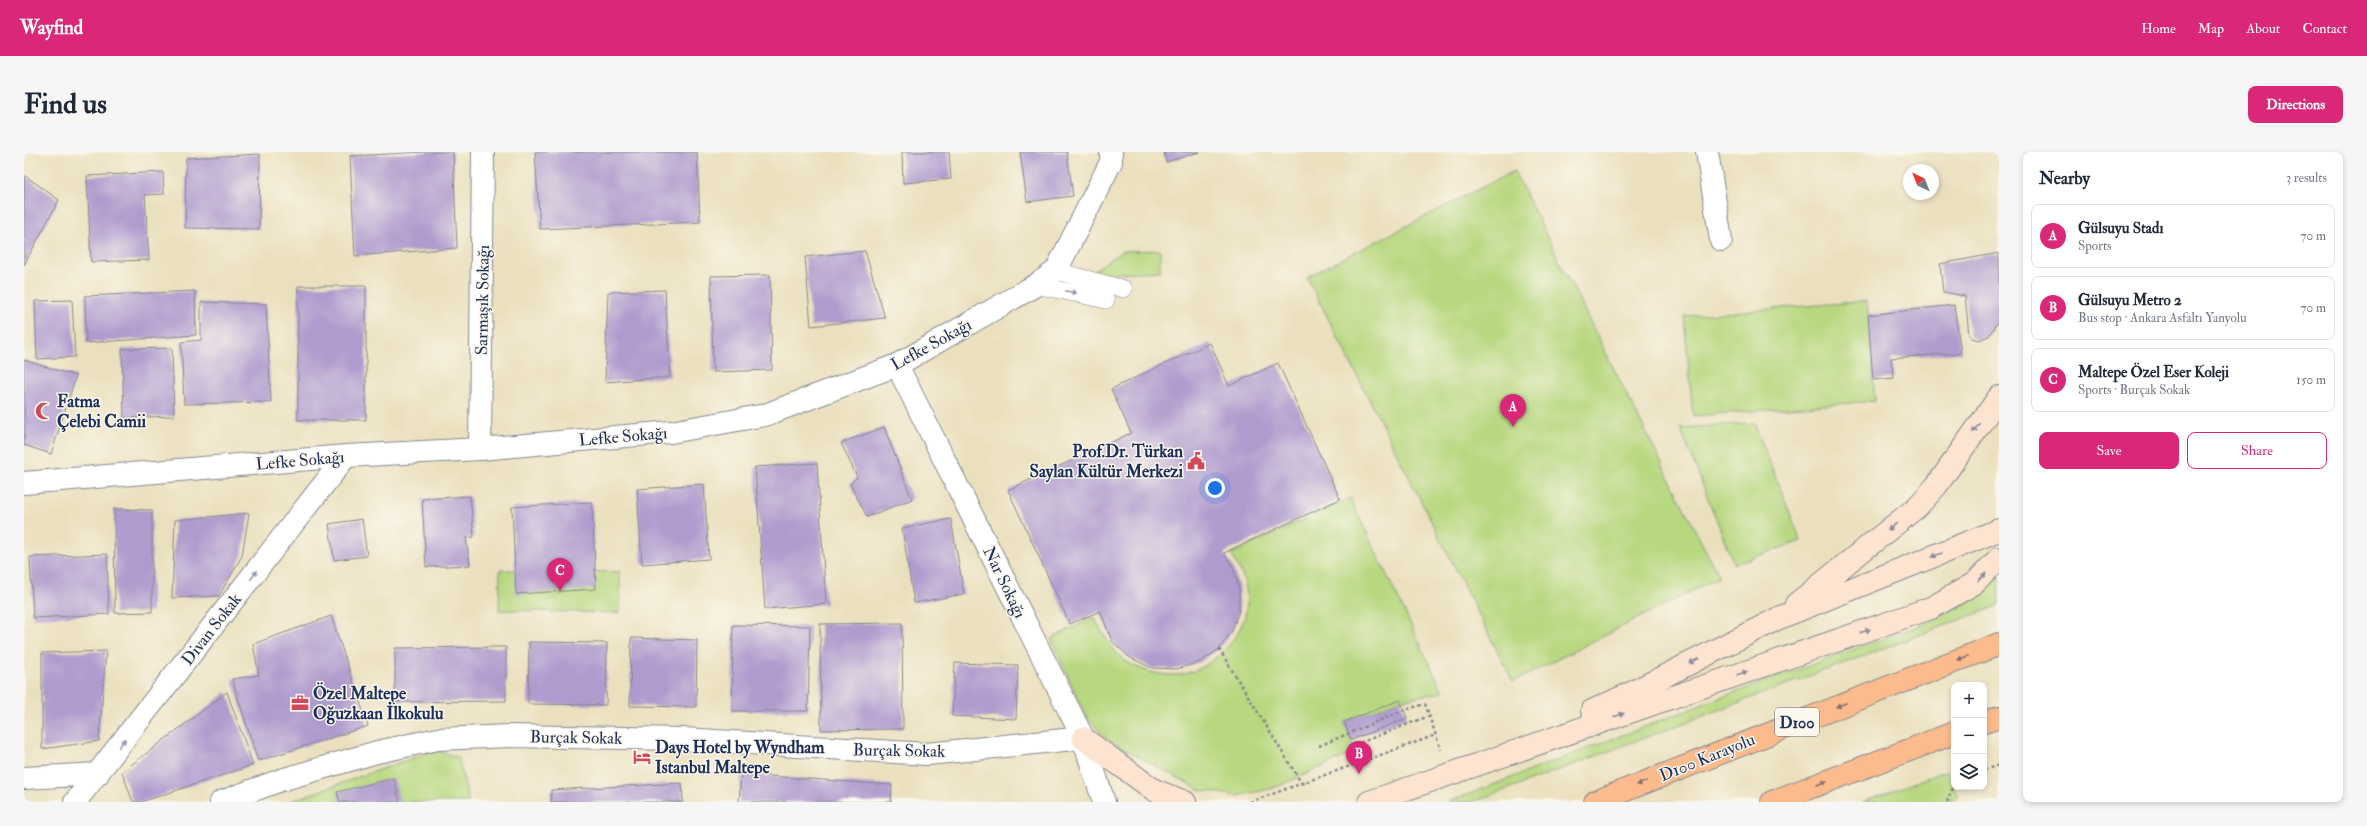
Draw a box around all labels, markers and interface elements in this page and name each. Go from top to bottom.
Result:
text: Wayfind [20,16,83,40]
text: Home [2141,20,2176,37]
text: Map [2198,20,2224,37]
text: About [2246,20,2280,37]
text: Contact [2302,20,2347,37]
button: Directions [2248,86,2343,123]
text: Find us [24,87,107,122]
north arrow [1903,164,1939,200]
text: Nearby [2039,168,2090,189]
text: 3 results [2286,170,2327,186]
text: Gülsuyu Stadı [2078,219,2163,238]
text: A [2049,228,2057,244]
text: 70 m [2301,228,2326,244]
text: Sports [2078,238,2112,254]
street label: Sarmaşık Sokağı [471,244,494,355]
one-way arrow [1065,290,1077,296]
text: Gülsuyu Metro 2 [2078,291,2182,310]
text: B [2049,300,2057,316]
text: 70 m [2301,300,2326,316]
text: Bus stop · Ankara Asfaltı Yanyolu [2078,310,2247,326]
street label: Lefke Sokağı [887,313,976,375]
text: Maltepe Özel Eser Koleji [2078,363,2229,382]
text: C [2048,372,2058,388]
text: 150 m [2296,372,2326,388]
text: Sports · Burçak Sokak [2078,382,2190,398]
place label: Fatma Çelebi Camii [57,391,146,433]
pin: A [1500,394,1526,427]
mosque icon: Fatma Çelebi Camii [34,401,54,421]
street label: Lefke Sokağı [578,422,669,451]
one-way arrow [1972,423,1980,434]
button: Save [2039,432,2179,469]
button: Share [2187,432,2327,469]
place label: Prof.Dr. Türkan Saylan Kültür Merkezi [1030,441,1183,483]
street label: Lefke Sokağı [255,446,346,475]
public building icon: Prof.Dr. Türkan Saylan Kültür Merkezi [1186,451,1206,471]
your location [1205,478,1225,498]
one-way arrow [1887,522,1898,531]
street label: Nar Sokağı [978,543,1031,622]
one-way arrow [1931,552,1942,558]
pin: C [547,558,573,591]
one-way arrow [249,569,258,580]
one-way arrow [1977,572,1987,582]
street label: Divan Sokak [177,589,246,669]
one-way arrow [1859,627,1871,633]
one-way arrow [1956,656,1968,662]
one-way arrow [1688,658,1700,664]
one-way arrow [1736,670,1748,676]
place label: Özel Maltepe Oğuzkaan İlkokulu [313,682,444,725]
map controls [1951,682,1987,790]
button: + [1951,682,1987,718]
office icon: Özel Maltepe Oğuzkaan İlkokulu [290,693,310,713]
one-way arrow [1835,702,1847,708]
road number: D100 [1775,708,1819,736]
one-way arrow [1613,712,1625,718]
button: − [1951,718,1987,754]
street label: Burçak Sokak [530,726,622,749]
street label: D100 Karayolu [1656,729,1759,787]
place label: Days Hotel by Wyndham Istanbul Maltepe [655,737,825,779]
one-way arrow [118,738,126,749]
street label: Burçak Sokak [853,739,945,762]
pin: B [1346,741,1372,774]
hotel icon: Days Hotel by Wyndham Istanbul Maltepe [632,747,652,767]
button: layers [1951,754,1987,790]
one-way arrow [1816,780,1828,786]
one-way arrow [1636,781,1648,787]

